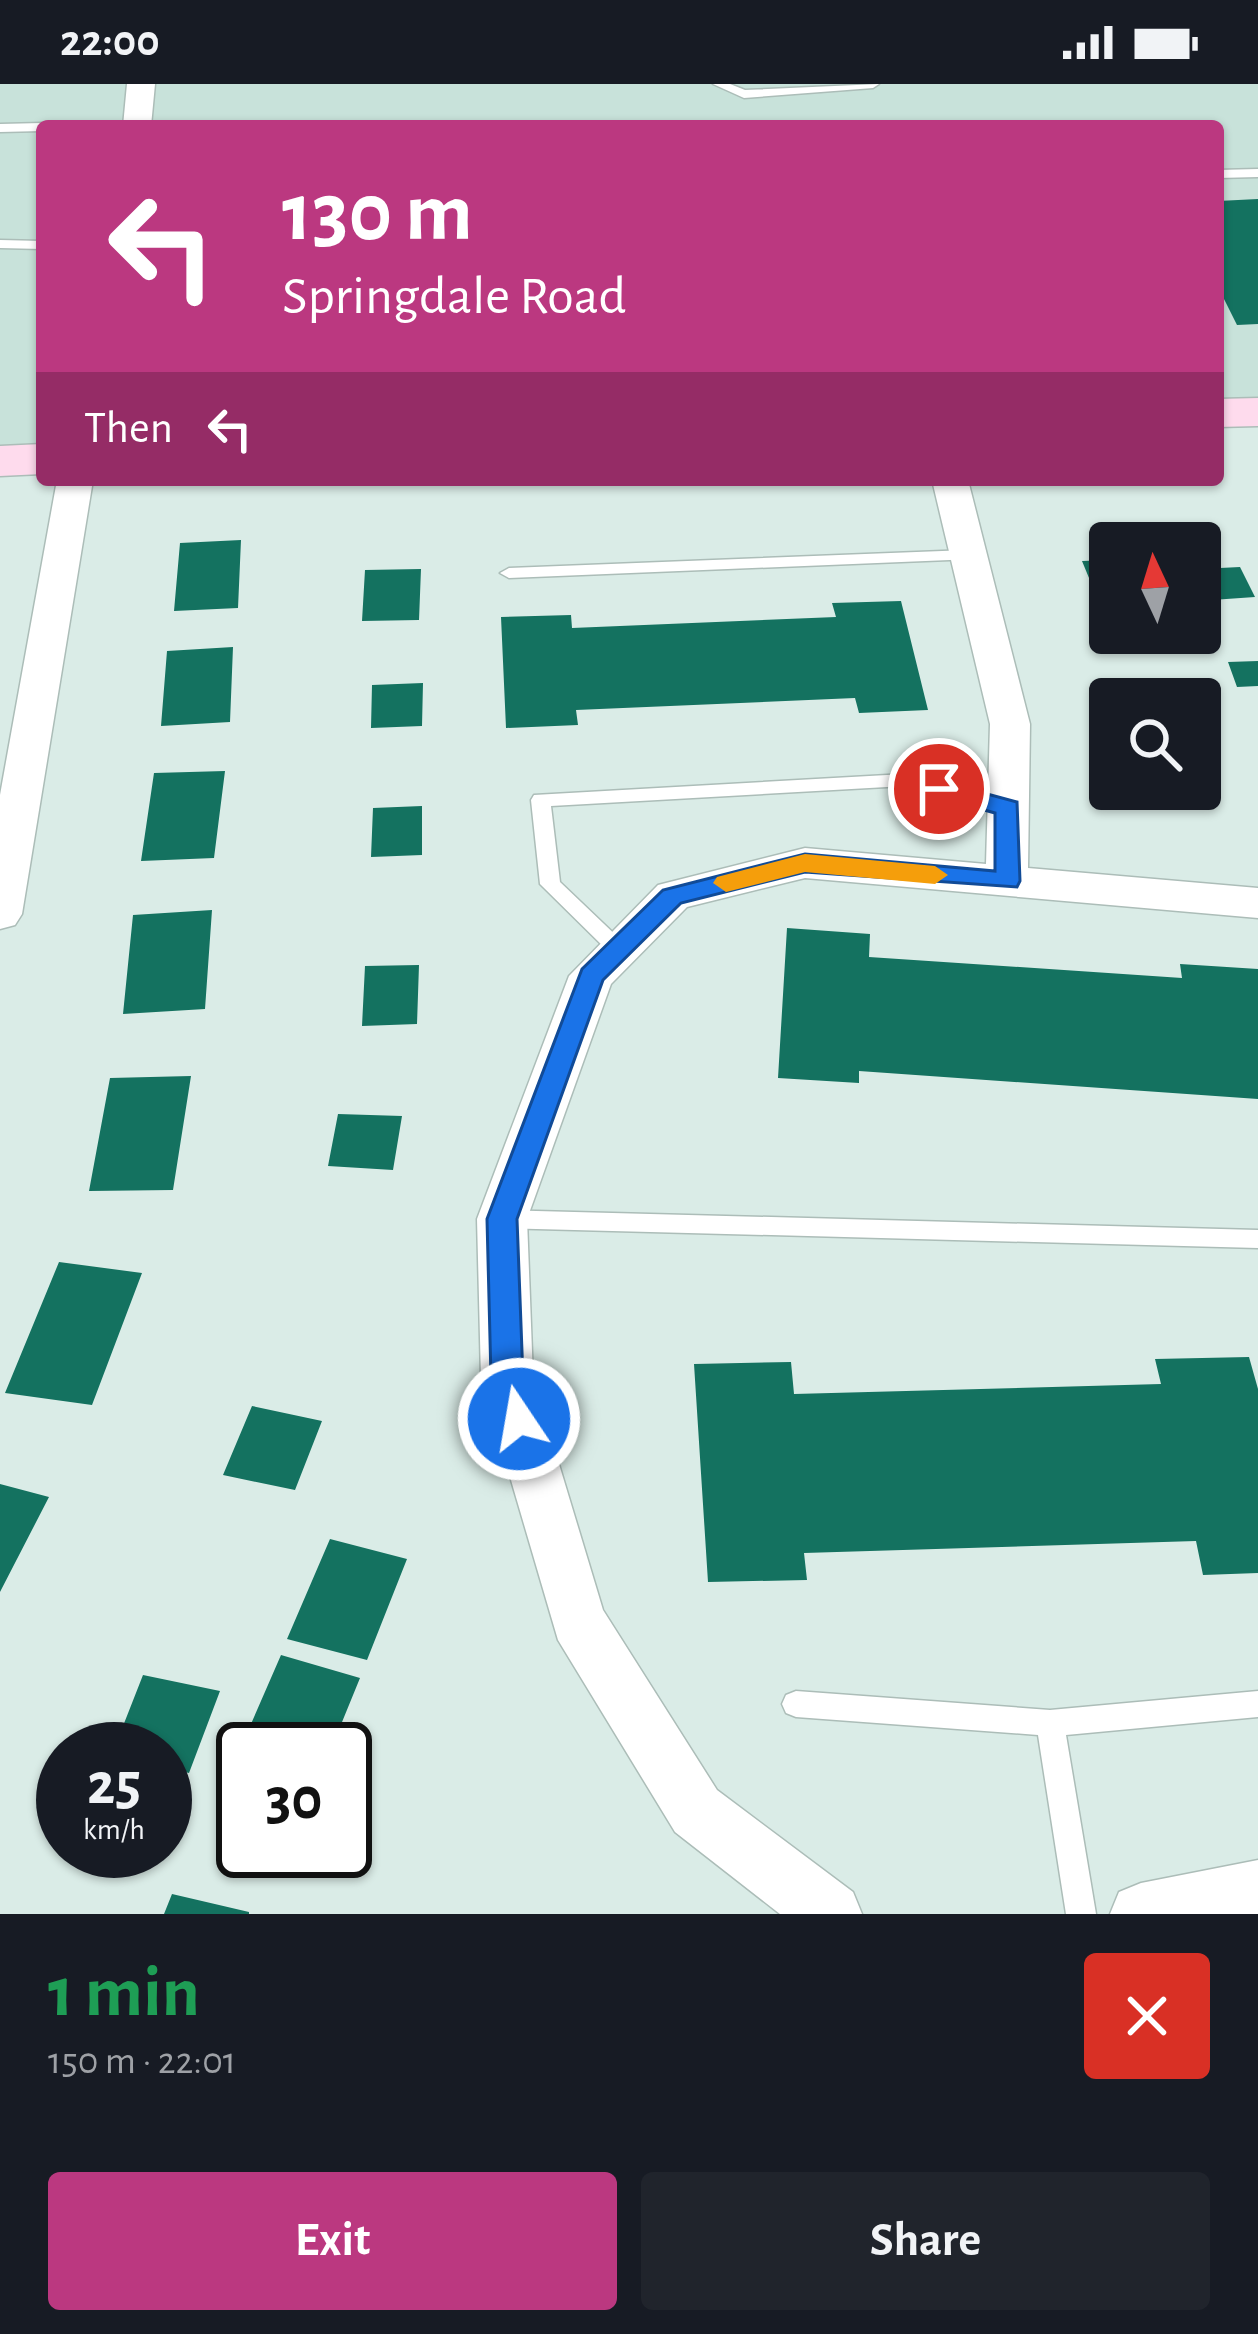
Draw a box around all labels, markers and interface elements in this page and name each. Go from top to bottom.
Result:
text: 22:00 [60,19,160,64]
icon: left [84,168,240,324]
text: 130 m [282,172,473,256]
text: Springdale Road [282,270,627,324]
icon: left [197,396,263,462]
text: Then [84,406,173,451]
north arrow [1089,522,1221,654]
map controls [1089,522,1221,810]
button: search [1089,678,1221,810]
pin [888,738,990,840]
icon: arrive [906,756,972,822]
position arrow [456,1356,582,1482]
speed limit sign: 30 [216,1722,372,1878]
text: 25 [87,1755,141,1815]
text: km/h [83,1815,145,1845]
button: close [1084,1953,1210,2079]
text: 1 min [48,1957,200,2029]
text: 150 m · 22:01 [48,2042,236,2081]
button: Exit [48,2172,617,2310]
button: Share [641,2172,1210,2310]

